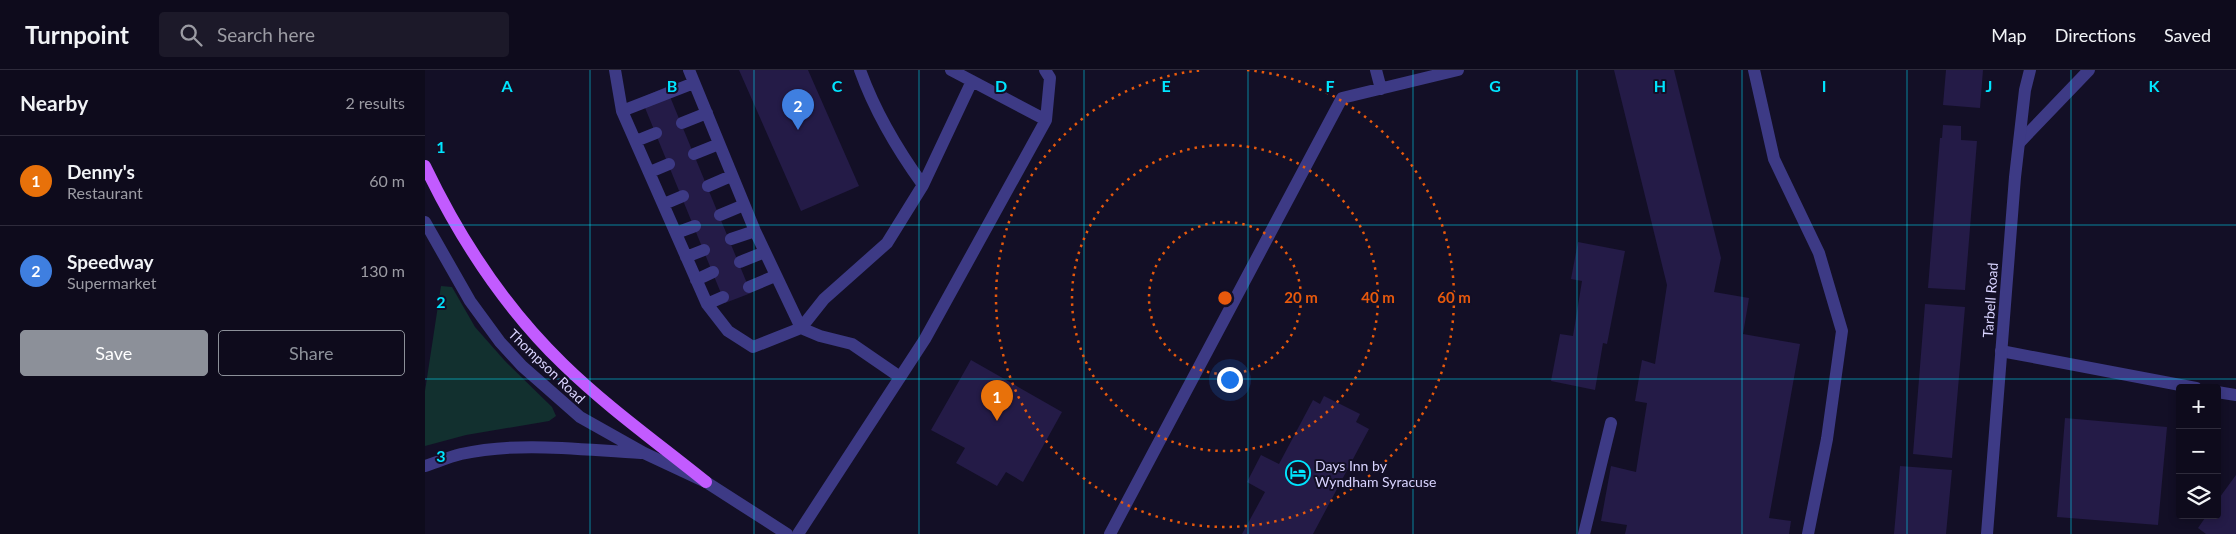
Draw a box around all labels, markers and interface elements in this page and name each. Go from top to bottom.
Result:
search box [159,12,509,57]
text: Turnpoint [25,20,129,49]
icon: search [177,21,205,49]
text: Search here [217,23,315,46]
text: Map [1991,24,2027,46]
text: Directions [2055,24,2136,46]
text: Saved [2164,24,2211,46]
text: A [500,76,513,95]
text: B [667,76,677,95]
text: C [832,76,843,95]
text: D [995,76,1007,95]
text: E [1161,76,1171,95]
text: F [1325,76,1335,95]
text: G [1489,76,1501,95]
text: H [1654,76,1666,95]
text: I [1822,76,1826,95]
text: J [1986,76,1992,95]
text: K [2149,76,2161,95]
pin: 2 [782,89,814,130]
text: Nearby [20,90,88,115]
text: 2 results [345,93,405,112]
text: 1 [436,137,446,156]
text: Denny's [67,160,135,183]
text: 1 [31,171,41,190]
text: 60 m [369,171,405,190]
text: Restaurant [67,183,143,202]
text: Speedway [67,250,154,273]
text: 2 [31,261,41,280]
text: 130 m [360,261,405,280]
street label: Tarbell Road [1979,262,2001,338]
text: Supermarket [67,273,156,292]
text: 20 m [1284,288,1318,306]
text: 40 m [1361,288,1395,306]
text: 60 m [1437,288,1471,306]
centre of rings [1216,289,1234,307]
text: 2 [436,292,446,311]
street label: Thompson Road [505,325,589,407]
button: Save [20,330,208,376]
button: Share [218,330,405,376]
your location [1217,367,1243,393]
pin: 1 [981,380,1013,421]
map controls [2176,384,2221,519]
button: + [2176,384,2221,429]
button: − [2176,429,2221,474]
text: 3 [436,446,446,465]
place label: Days Inn by Wyndham Syracuse [1315,457,1436,490]
hotel icon: Days Inn by Wyndham Syracuse [1285,460,1311,486]
button: layers [2176,474,2221,519]

